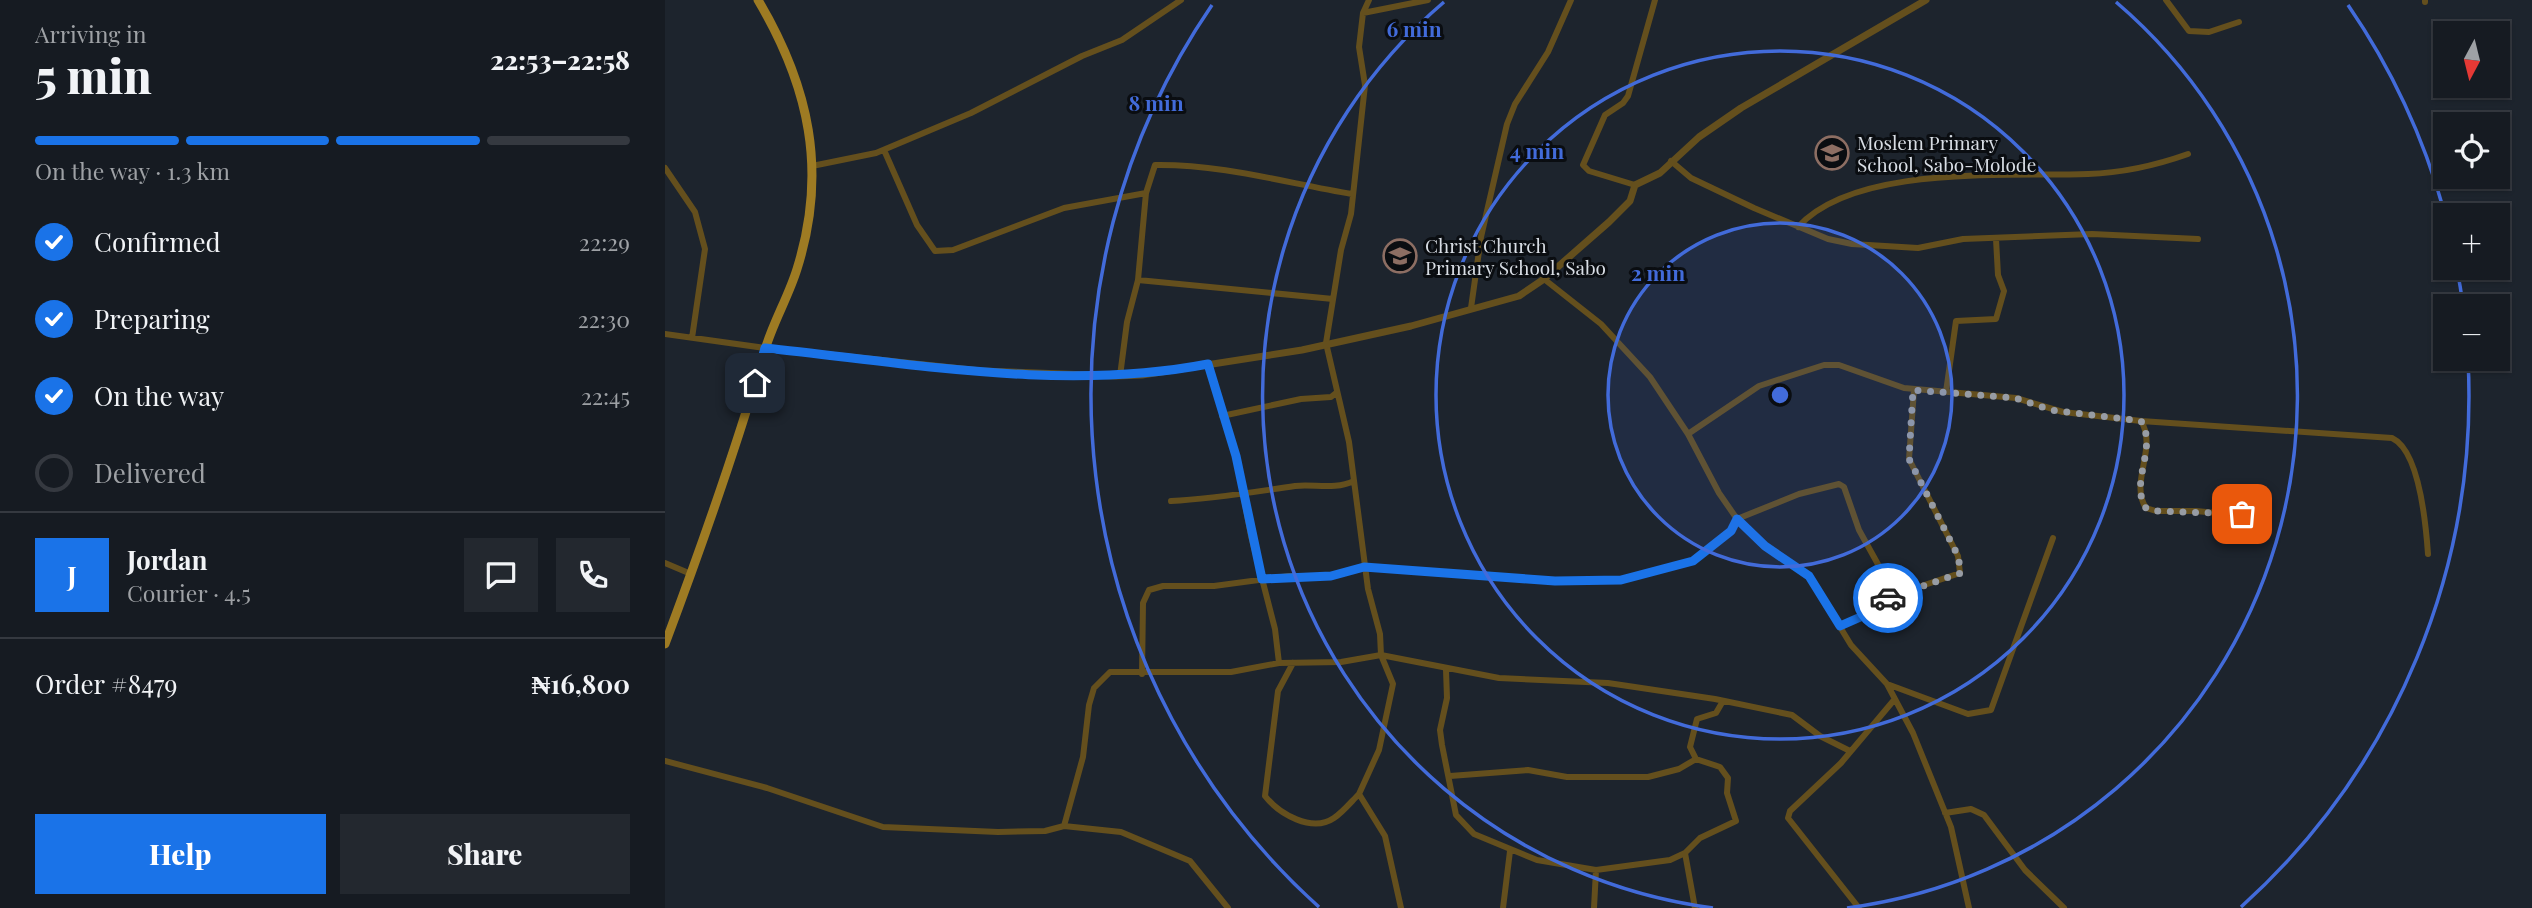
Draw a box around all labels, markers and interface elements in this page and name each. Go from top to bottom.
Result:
text: 6 min [1386,14,1442,42]
text: Arriving in [35,18,147,49]
north arrow [2433,21,2509,98]
map controls [2433,21,2510,371]
text: 22:53–22:58 [490,42,630,77]
text: 5 min [35,44,152,106]
text: 8 min [1128,88,1184,116]
button: locate [2433,112,2510,189]
place label: Moslem Primary School, Sabo-Molode [1857,129,2036,177]
school or university icon: Moslem Primary School, Sabo-Molode [1813,134,1851,172]
text: 4 min [1510,136,1564,164]
text: On the way · 1.3 km [35,155,230,186]
button: + [2433,203,2510,280]
icon: check [35,223,73,261]
text: Confirmed [94,224,221,259]
text: 22:29 [579,226,630,257]
place label: Christ Church Primary School, Sabo [1425,232,1606,280]
school or university icon: Christ Church Primary School, Sabo [1381,237,1419,275]
text: 2 min [1631,258,1685,286]
button: − [2433,294,2510,371]
icon: check [35,300,73,338]
text: Preparing [94,301,210,336]
text: 22:30 [578,303,630,334]
pin [725,353,785,413]
icon: home [736,364,774,402]
icon: check [35,377,73,415]
text: On the way [94,378,224,413]
text: 22:45 [581,380,630,411]
centre of rings [1768,383,1792,407]
text: Delivered [94,455,206,490]
pin [2212,484,2272,544]
icon: bag [2223,495,2261,533]
button: chat [464,538,538,612]
button: phone [556,538,630,612]
text: Jordan [127,542,207,577]
text: J [67,558,77,593]
courier [1853,563,1923,633]
text: Courier · 4.5 [127,577,251,608]
icon: car [1869,579,1907,617]
text: Order #8479 [35,666,177,701]
text: ₦16,800 [532,666,630,701]
button: Help [35,814,326,894]
button: Share [340,814,630,894]

